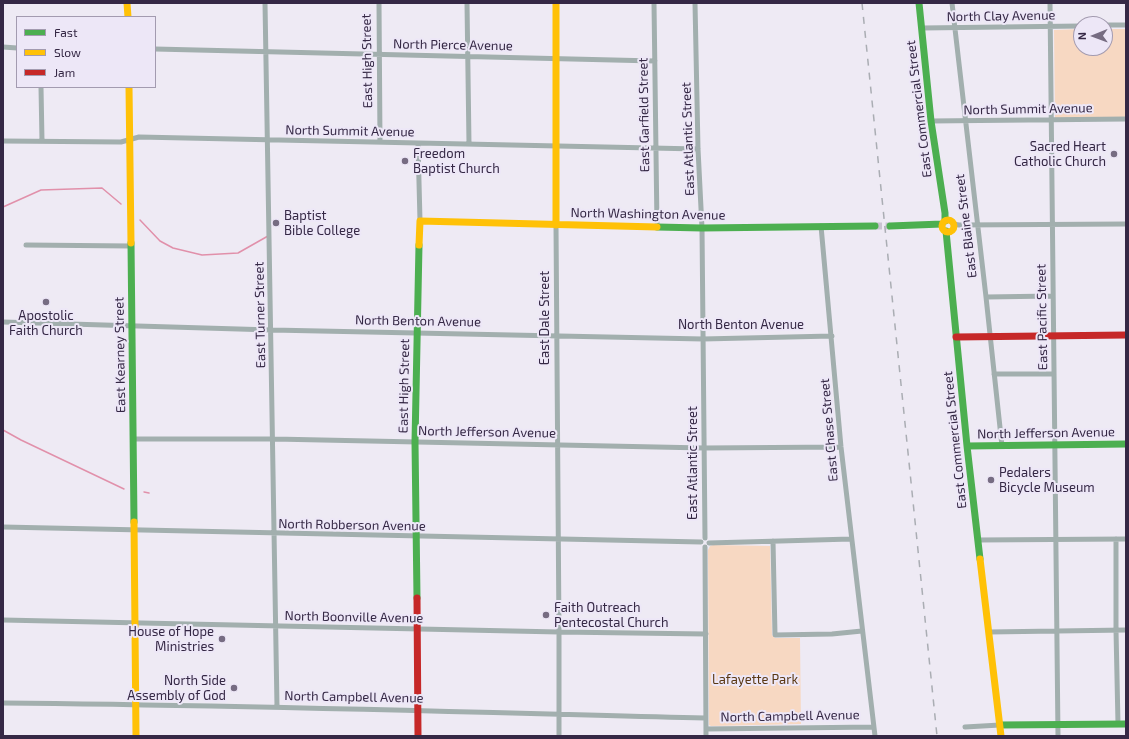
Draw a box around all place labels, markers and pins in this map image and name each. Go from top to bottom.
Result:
place label: Sacred Heart Catholic Church [1014,139,1106,170]
place label: Freedom Baptist Church [413,146,500,177]
marker: Sacred Heart Catholic Church [1109,149,1119,159]
marker: Freedom Baptist Church [400,156,410,166]
place label: Baptist Bible College [284,208,360,239]
marker: Baptist Bible College [271,218,281,228]
marker: Apostolic Faith Church [41,297,51,307]
place label: Apostolic Faith Church [9,308,83,339]
place label: Pedalers Bicycle Museum [999,465,1095,496]
marker: Pedalers Bicycle Museum [986,475,996,485]
place label: Faith Outreach Pentecostal Church [554,600,668,631]
marker: Faith Outreach Pentecostal Church [541,610,551,620]
place label: House of Hope Ministries [128,624,214,655]
marker: House of Hope Ministries [217,634,227,644]
place label: North Side Assembly of God [127,673,226,704]
marker: North Side Assembly of God [229,683,239,693]

